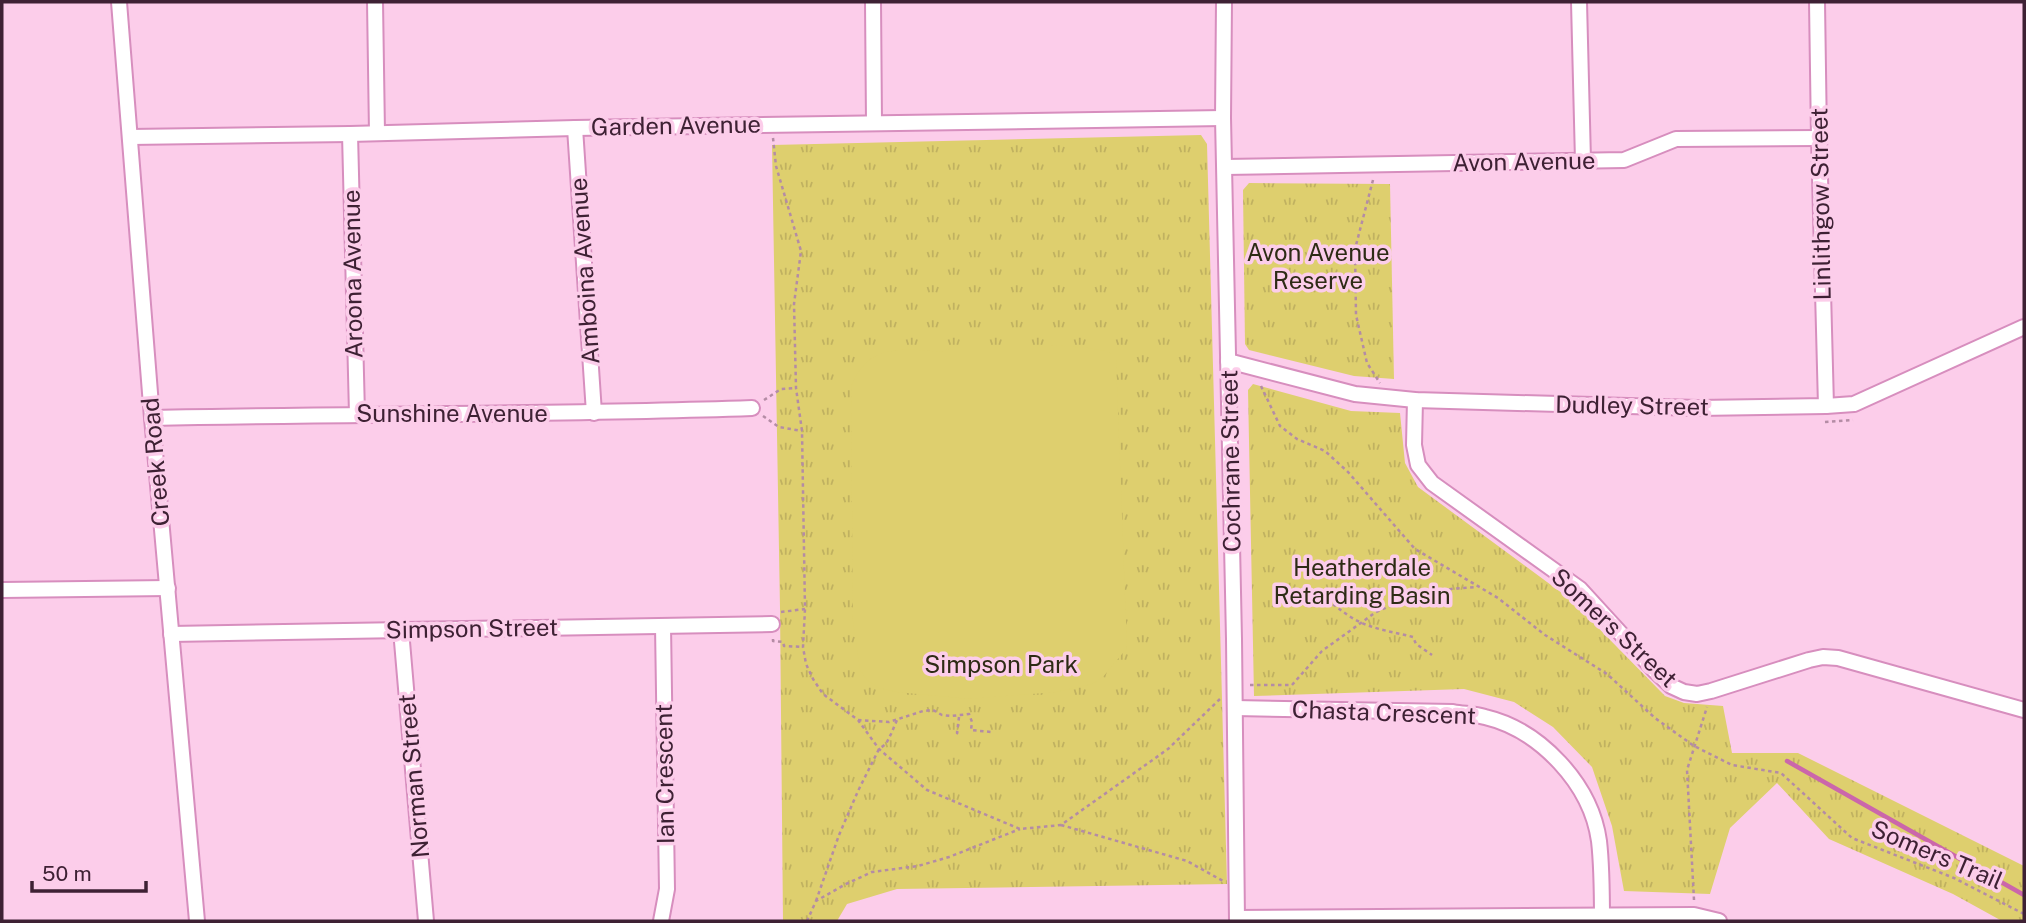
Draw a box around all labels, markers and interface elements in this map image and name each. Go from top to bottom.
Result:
street label: Linlithgow Street [1804,107,1836,301]
street label: Garden Avenue [591,110,761,140]
street label: Avon Avenue [1452,146,1596,176]
street label: Amboina Avenue [564,177,604,365]
street label: Aroona Avenue [337,189,367,359]
park label: Avon Avenue Reserve [1246,238,1390,294]
street label: Cochrane Street [1214,370,1246,552]
street label: Dudley Street [1555,390,1709,420]
street label: Creek Road [135,397,175,528]
street label: Sunshine Avenue [356,399,548,427]
park label: Heatherdale Retarding Basin [1273,553,1451,609]
street label: Somers Street [1546,562,1683,693]
street label: Simpson Street [385,612,559,644]
park label: Simpson Park [924,650,1078,678]
street label: Norman Street [392,693,434,859]
street label: Chasta Crescent [1291,695,1477,729]
street label: Ian Crescent [649,704,679,844]
street label: Somers Trail [1867,814,2007,894]
scale bar [32,850,145,894]
text: 50 m [42,861,92,886]

